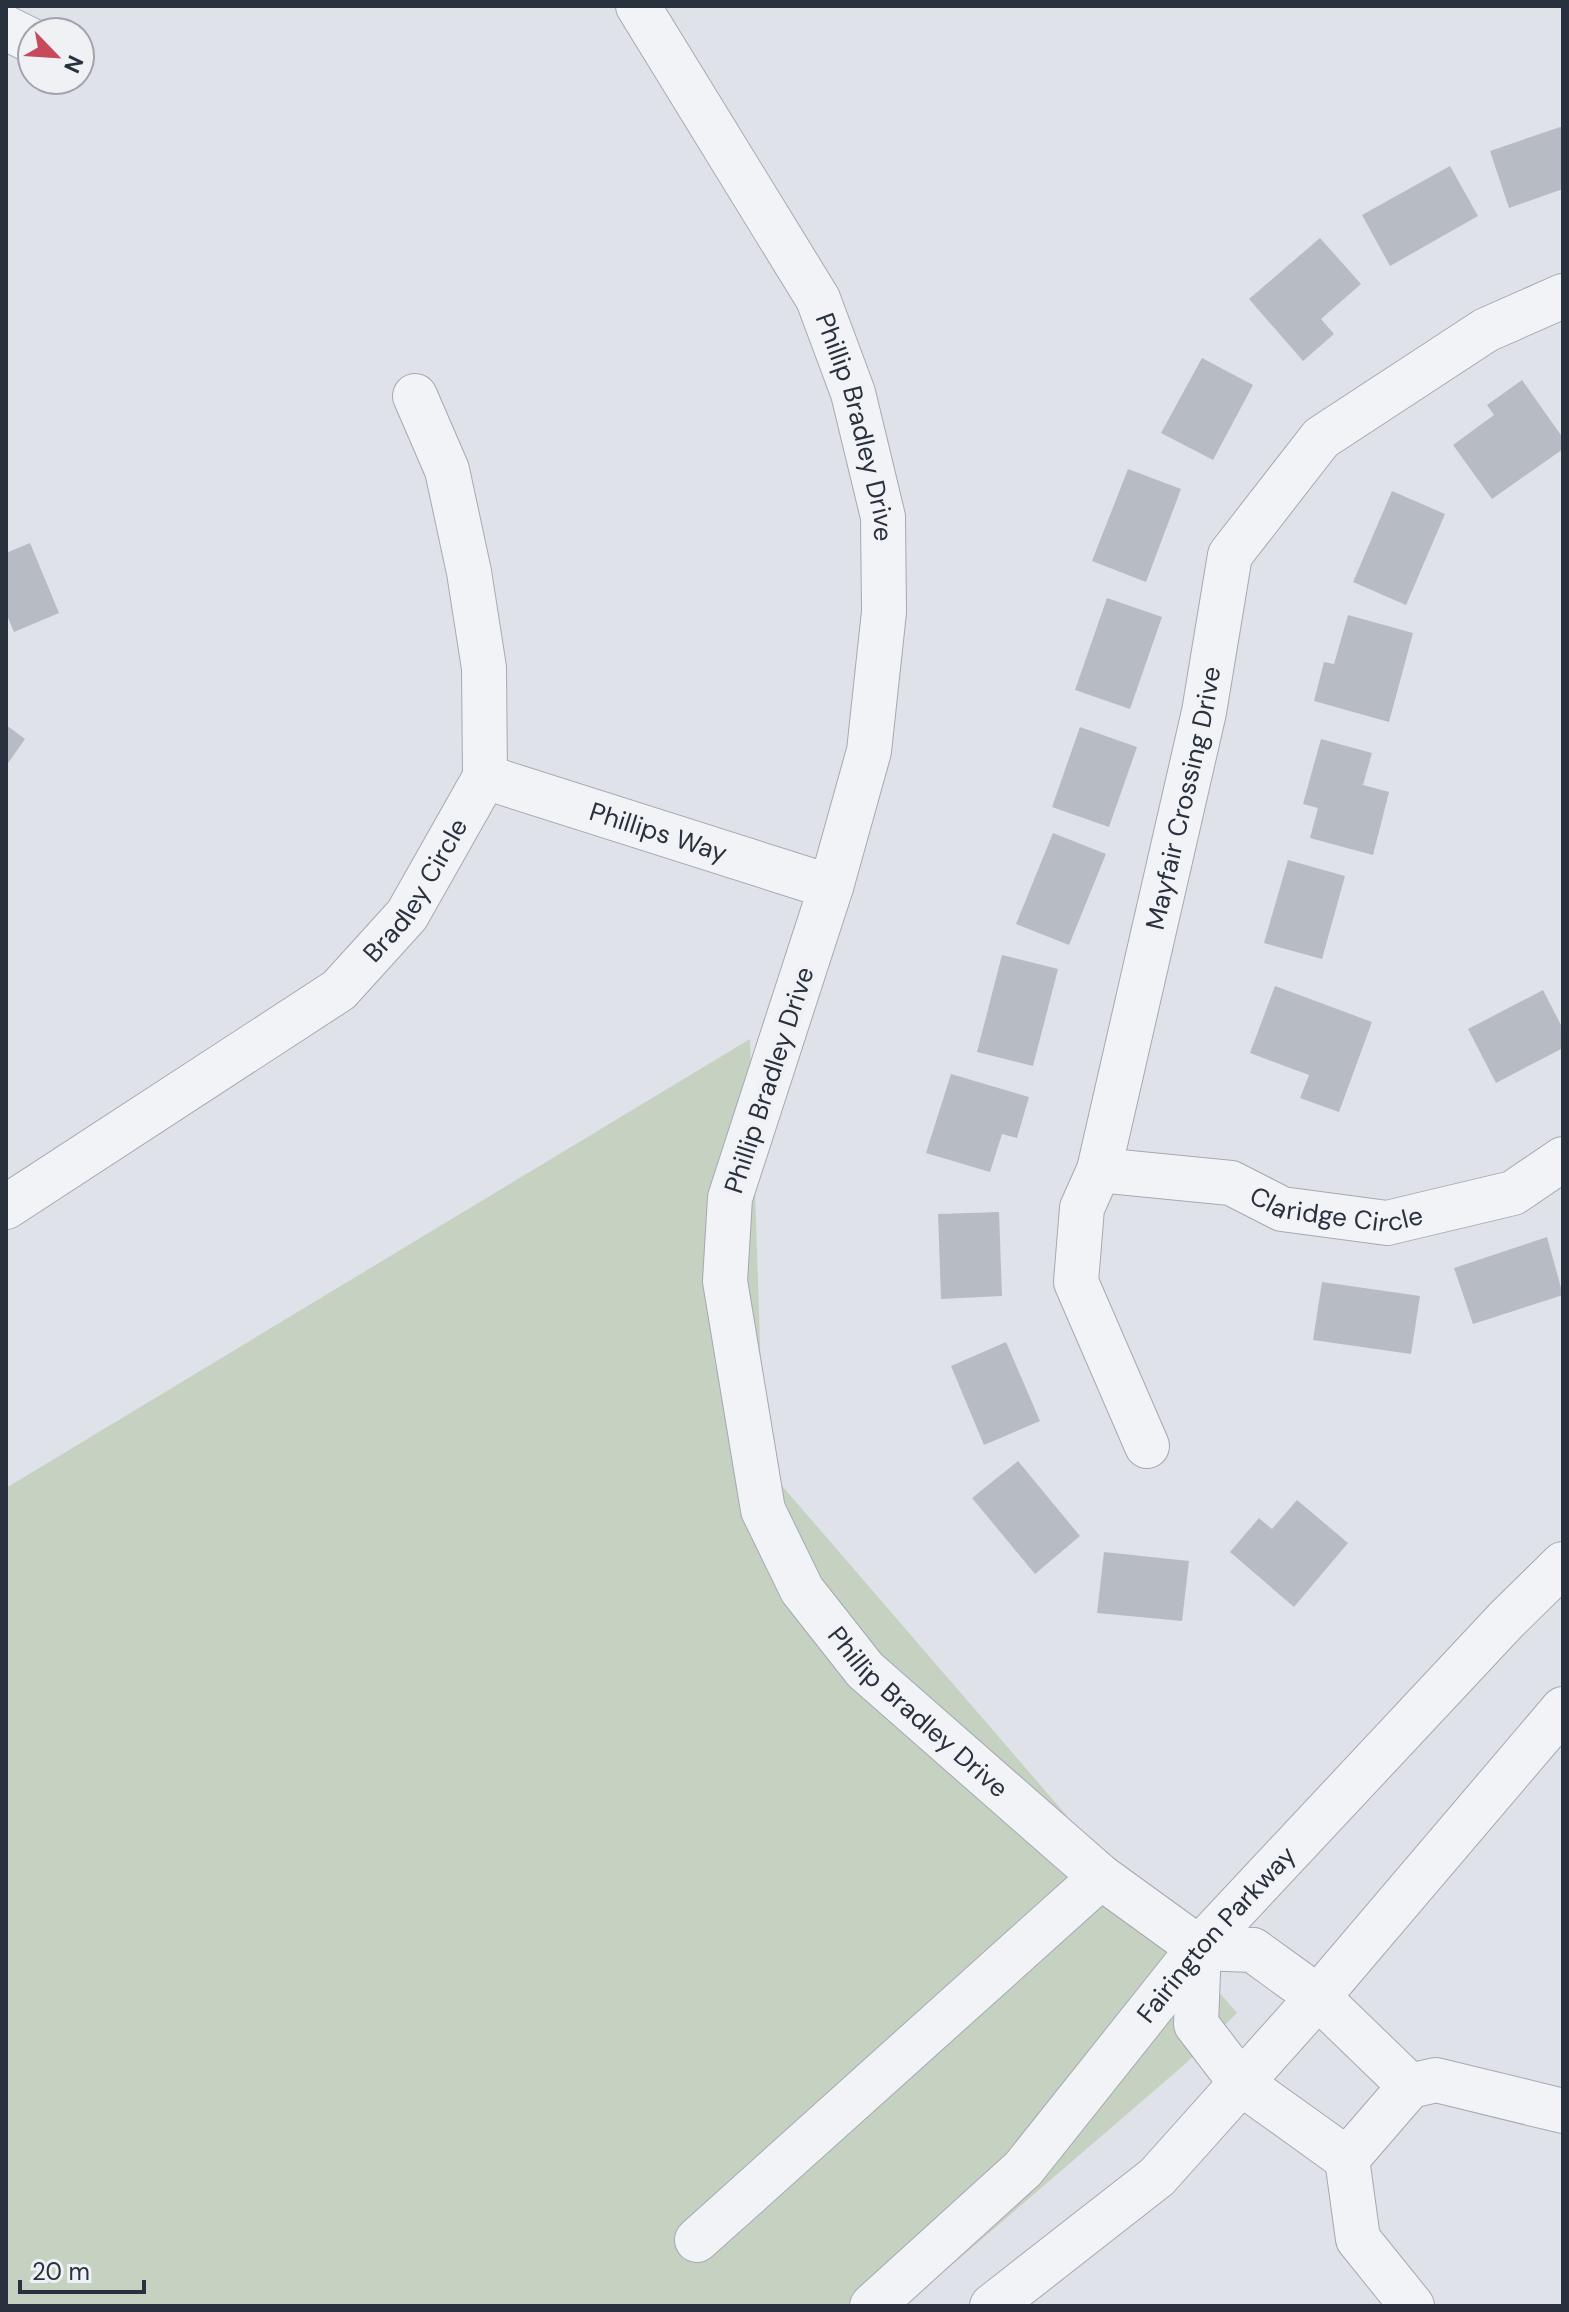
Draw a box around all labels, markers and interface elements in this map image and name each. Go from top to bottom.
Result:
north arrow [16,16,96,96]
text: N [57,51,90,78]
street label: Phillip Bradley Drive [808,308,900,542]
street label: Mayfair Crossing Drive [1138,664,1228,933]
street label: Phillips Way [585,794,732,870]
street label: Bradley Circle [355,812,475,969]
street label: Phillip Bradley Drive [716,963,822,1197]
street label: Claridge Circle [1244,1178,1426,1240]
street label: Phillip Bradley Drive [820,1619,1015,1805]
street label: Fairington Parkway [1129,1839,1303,2030]
scale bar [20,2244,144,2294]
text: 20 m [32,2256,90,2287]

